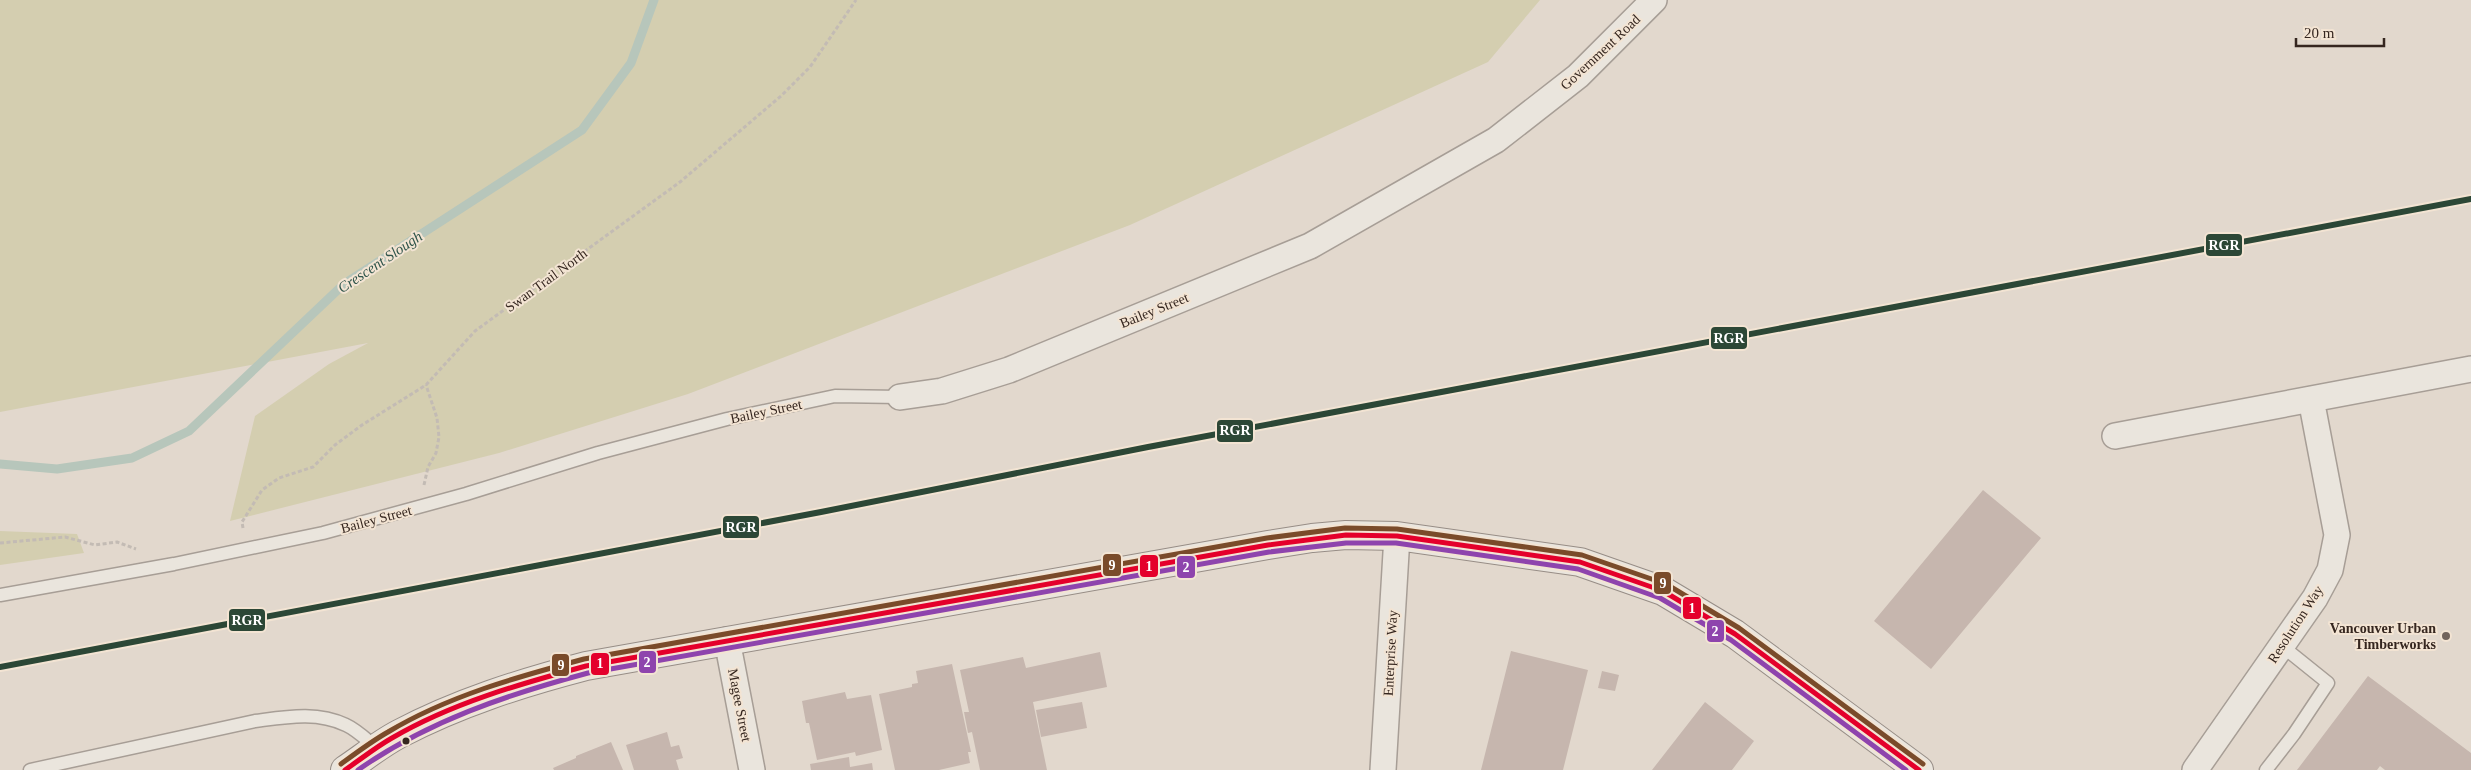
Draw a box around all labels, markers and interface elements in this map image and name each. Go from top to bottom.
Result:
street label: Government Road [1558,12,1643,93]
scale bar [2296,15,2384,47]
text: 20 m [2304,25,2335,41]
water label: Crescent Slough [335,228,425,296]
line badge: RGR [2205,233,2243,257]
text: RGR [2208,238,2240,253]
street label: Swan Trail North [503,246,590,315]
street label: Bailey Street [1118,290,1191,331]
line badge: RGR [1710,326,1748,350]
text: RGR [1713,331,1745,346]
street label: Bailey Street [729,397,803,426]
line badge: RGR [1216,419,1254,443]
text: RGR [1219,423,1251,438]
street label: Bailey Street [339,503,413,536]
line badge: RGR [722,515,760,539]
text: RGR [725,520,757,535]
line badge: 9 [1102,553,1122,577]
line badge: 1 [1139,554,1159,578]
line badge: 2 [1176,555,1196,579]
text: 9 [1109,558,1116,573]
text: 1 [1146,559,1153,574]
text: 2 [1183,560,1190,575]
line badge: 9 [1653,571,1672,595]
text: 9 [1660,576,1667,591]
street label: Resolution Way [2265,583,2326,666]
line badge: 1 [1682,596,1702,620]
text: 1 [1689,601,1696,616]
line badge: RGR [228,608,266,632]
street label: Enterprise Way [1381,610,1400,696]
text: RGR [231,613,263,628]
line badge: 2 [1706,619,1725,643]
place label: Vancouver Urban Timberworks [2330,621,2437,652]
text: 2 [1712,624,1719,639]
marker: Vancouver Urban Timberworks [2440,630,2452,642]
line badge: 2 [638,650,657,674]
line badge: 1 [590,652,610,676]
line badge: 9 [551,653,570,677]
text: 2 [644,655,651,670]
text: 1 [597,656,604,671]
text: 9 [558,658,565,673]
street label: Magee Street [725,667,754,743]
unlabelled marker [401,736,411,746]

